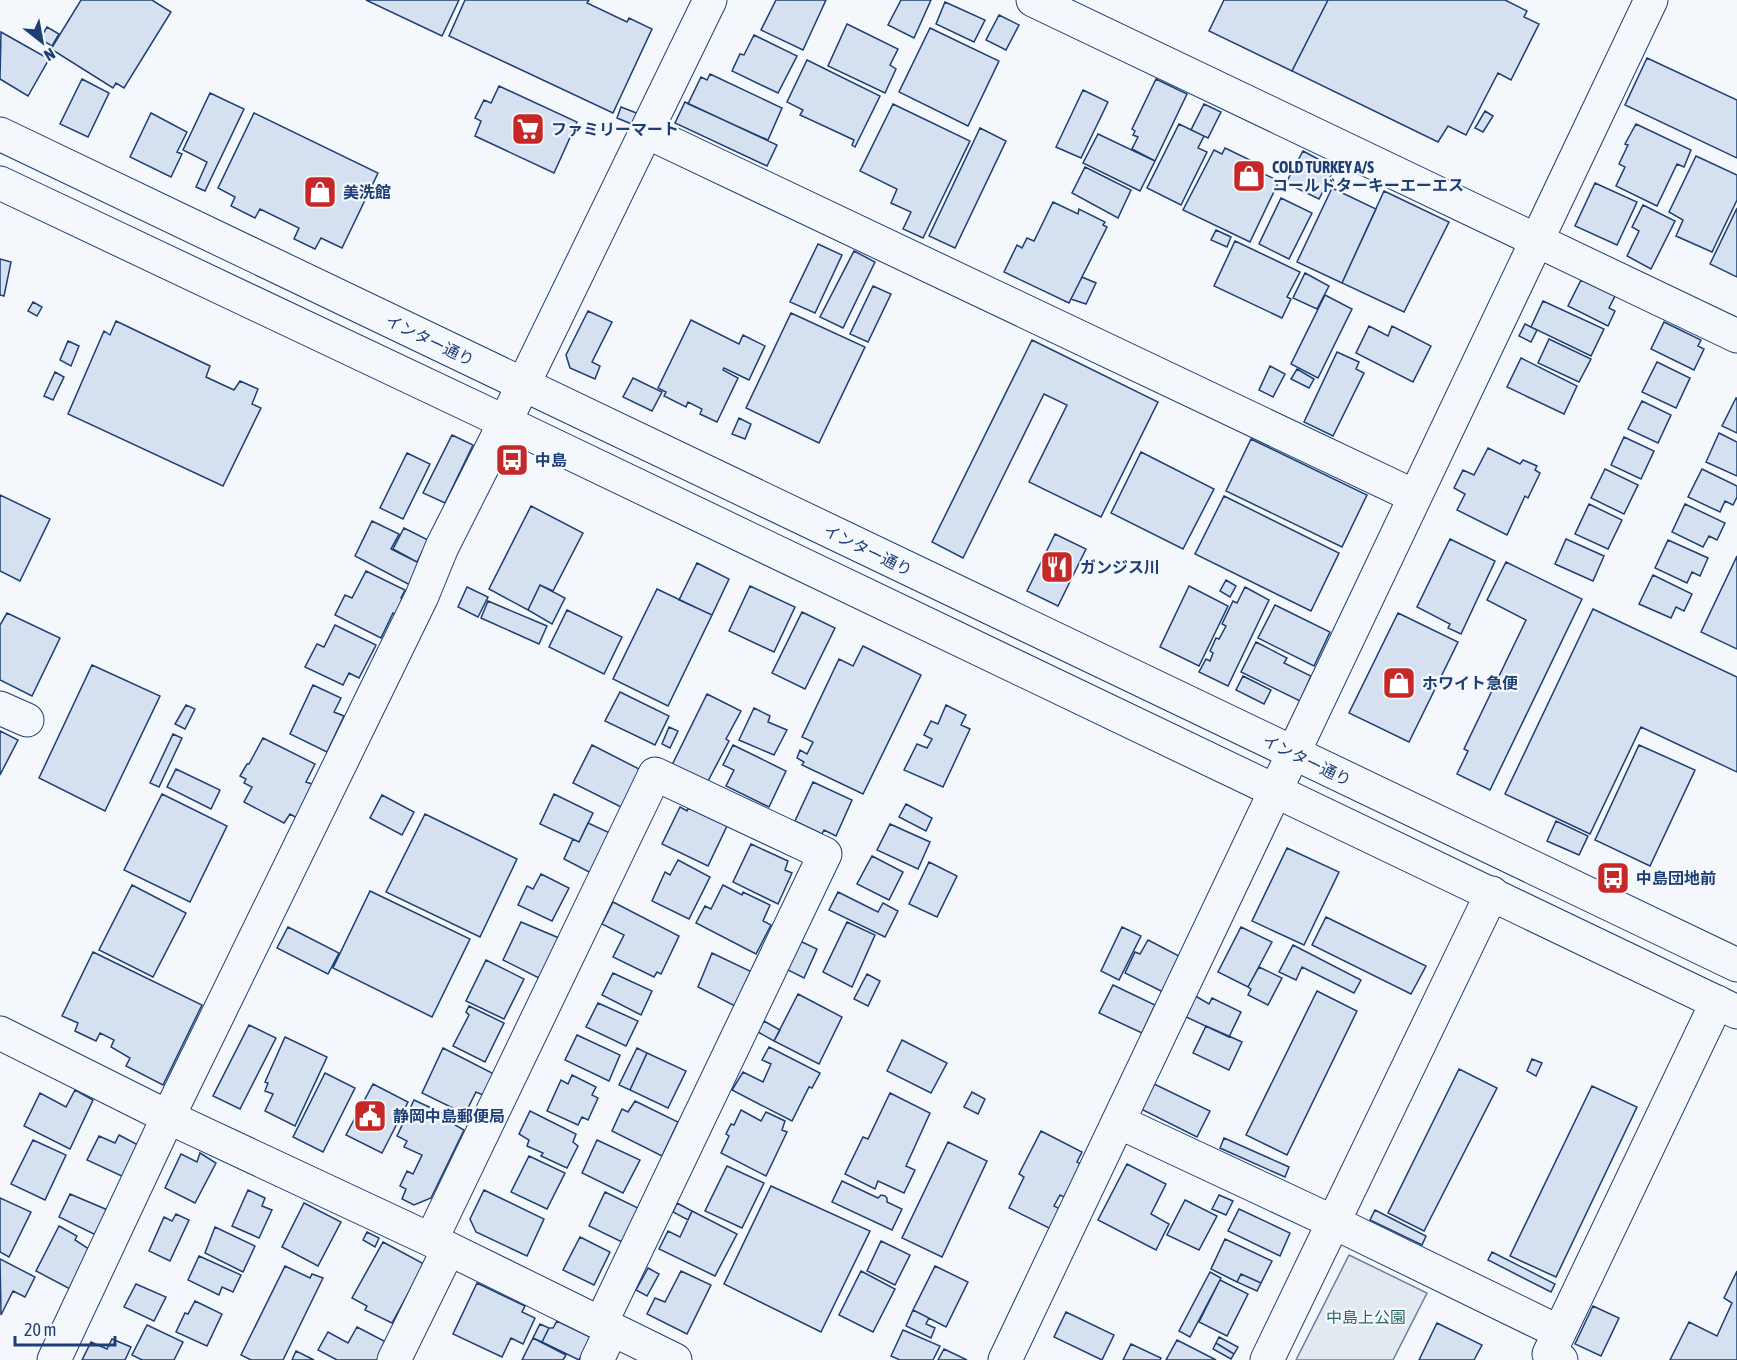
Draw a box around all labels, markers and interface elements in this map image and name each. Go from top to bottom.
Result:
north arrow [12,12,72,72]
text: N [41,45,58,65]
supermarket icon: ファミリーマート [510,111,546,147]
place label: ファミリーマート [551,120,679,138]
shop icon: COLD TURKEY A/S コールドターキーエーエス [1231,158,1267,194]
place label: COLD TURKEY A/S コールドターキーエーエス [1272,158,1464,194]
shop icon: 美洗館 [302,174,338,210]
place label: 美洗館 [343,183,391,201]
street label: インター通り [383,311,477,369]
bus stop icon: 中島 [494,442,530,478]
place label: 中島 [535,451,567,469]
street label: インター通り [821,521,915,579]
restaurant icon: ガンジス川 [1039,549,1075,585]
place label: ガンジス川 [1080,558,1160,576]
shop icon: ホワイト急便 [1381,665,1417,701]
place label: ホワイト急便 [1422,674,1518,692]
street label: インター通り [1260,731,1354,789]
bus stop icon: 中島団地前 [1595,860,1631,896]
place label: 中島団地前 [1636,869,1716,887]
public building icon: 静岡中島郵便局 [352,1098,388,1134]
place label: 静岡中島郵便局 [393,1107,505,1125]
park label: 中島上公園 [1326,1308,1406,1326]
scale bar [15,1309,116,1347]
text: 20 m [24,1319,56,1340]

